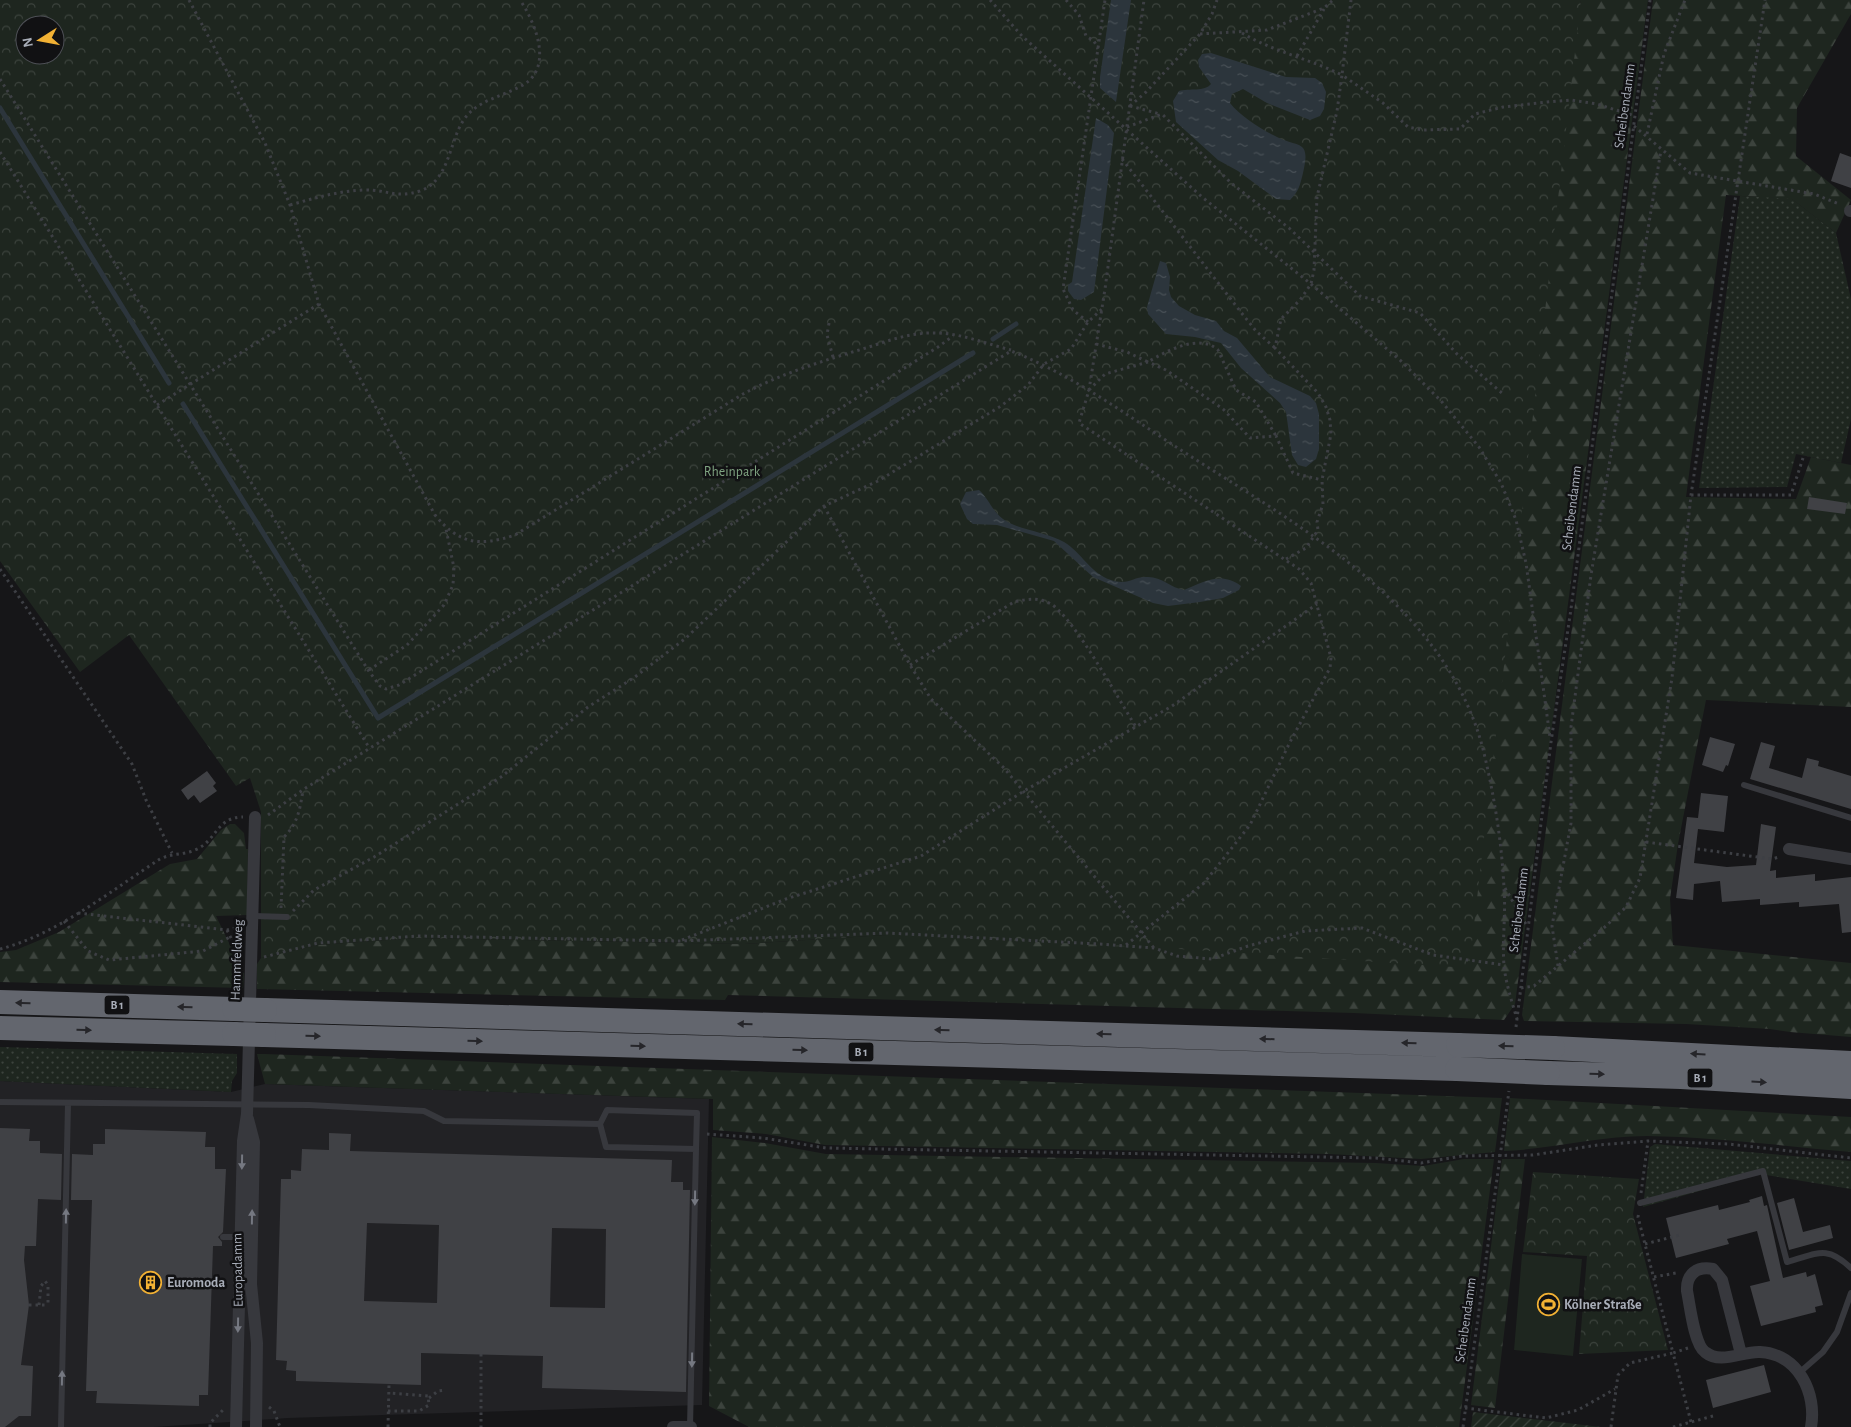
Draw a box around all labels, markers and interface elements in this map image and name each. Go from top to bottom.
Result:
north arrow [15,15,65,65]
text: N [20,36,36,48]
street label: Scheibendamm [1612,63,1638,149]
park label: Rheinpark [704,465,761,479]
street label: Scheibendamm [1560,465,1584,551]
street label: Scheibendamm [1507,867,1531,953]
street label: Hammfeldweg [229,919,245,1001]
road number: B 1 [104,996,130,1014]
one-way arrow [15,998,31,1006]
one-way arrow [177,1003,193,1011]
one-way arrow [736,1020,752,1028]
one-way arrow [934,1025,950,1033]
one-way arrow [76,1026,92,1034]
one-way arrow [1096,1030,1112,1038]
one-way arrow [305,1032,321,1040]
one-way arrow [1259,1035,1275,1043]
one-way arrow [468,1037,484,1045]
one-way arrow [1401,1039,1417,1047]
one-way arrow [630,1042,646,1050]
road number: B 1 [848,1042,874,1062]
one-way arrow [1497,1042,1513,1050]
one-way arrow [792,1047,808,1055]
one-way arrow [1689,1050,1705,1058]
road number: B 1 [1688,1068,1712,1088]
one-way arrow [1589,1071,1605,1079]
one-way arrow [1752,1078,1768,1086]
one-way arrow [238,1154,246,1170]
one-way arrow [691,1190,699,1206]
one-way arrow [62,1208,70,1224]
one-way arrow [248,1209,256,1225]
street label: Europadamm [230,1233,246,1307]
building icon: Euromoda [139,1271,163,1295]
place label: Euromoda [167,1276,225,1290]
street label: Scheibendamm [1453,1277,1479,1363]
sports icon: Kölner Straße [1536,1293,1560,1317]
place label: Kölner Straße [1564,1298,1642,1312]
one-way arrow [234,1317,242,1333]
one-way arrow [687,1353,695,1369]
one-way arrow [58,1370,66,1386]

